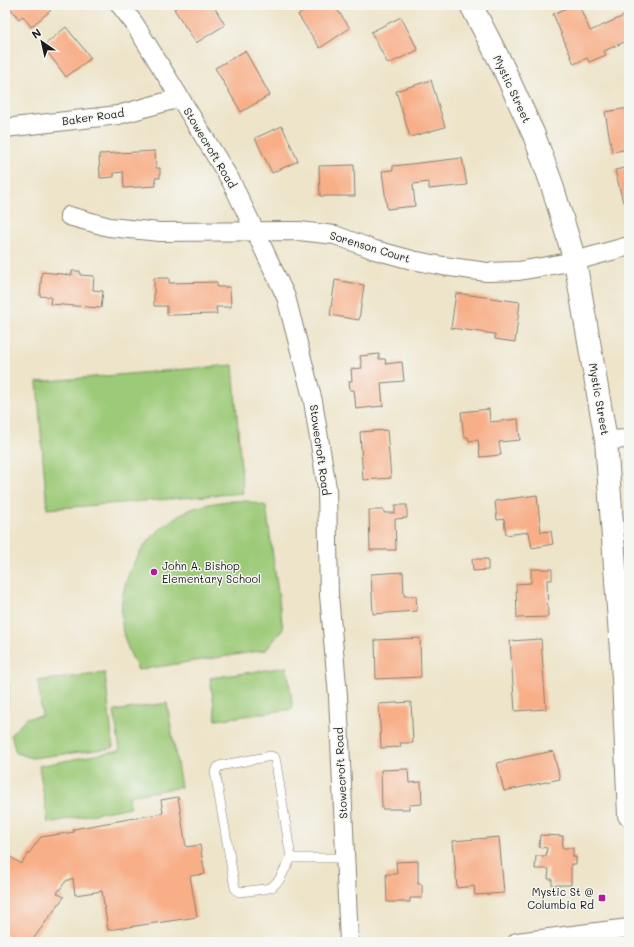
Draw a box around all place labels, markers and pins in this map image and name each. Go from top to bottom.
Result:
place label: John A. Bishop Elementary School [162,558,261,586]
marker: John A. Bishop Elementary School [149,567,159,577]
place label: Mystic St @ Columbia Rd [527,884,594,912]
marker: Mystic St @ Columbia Rd [597,893,607,903]

